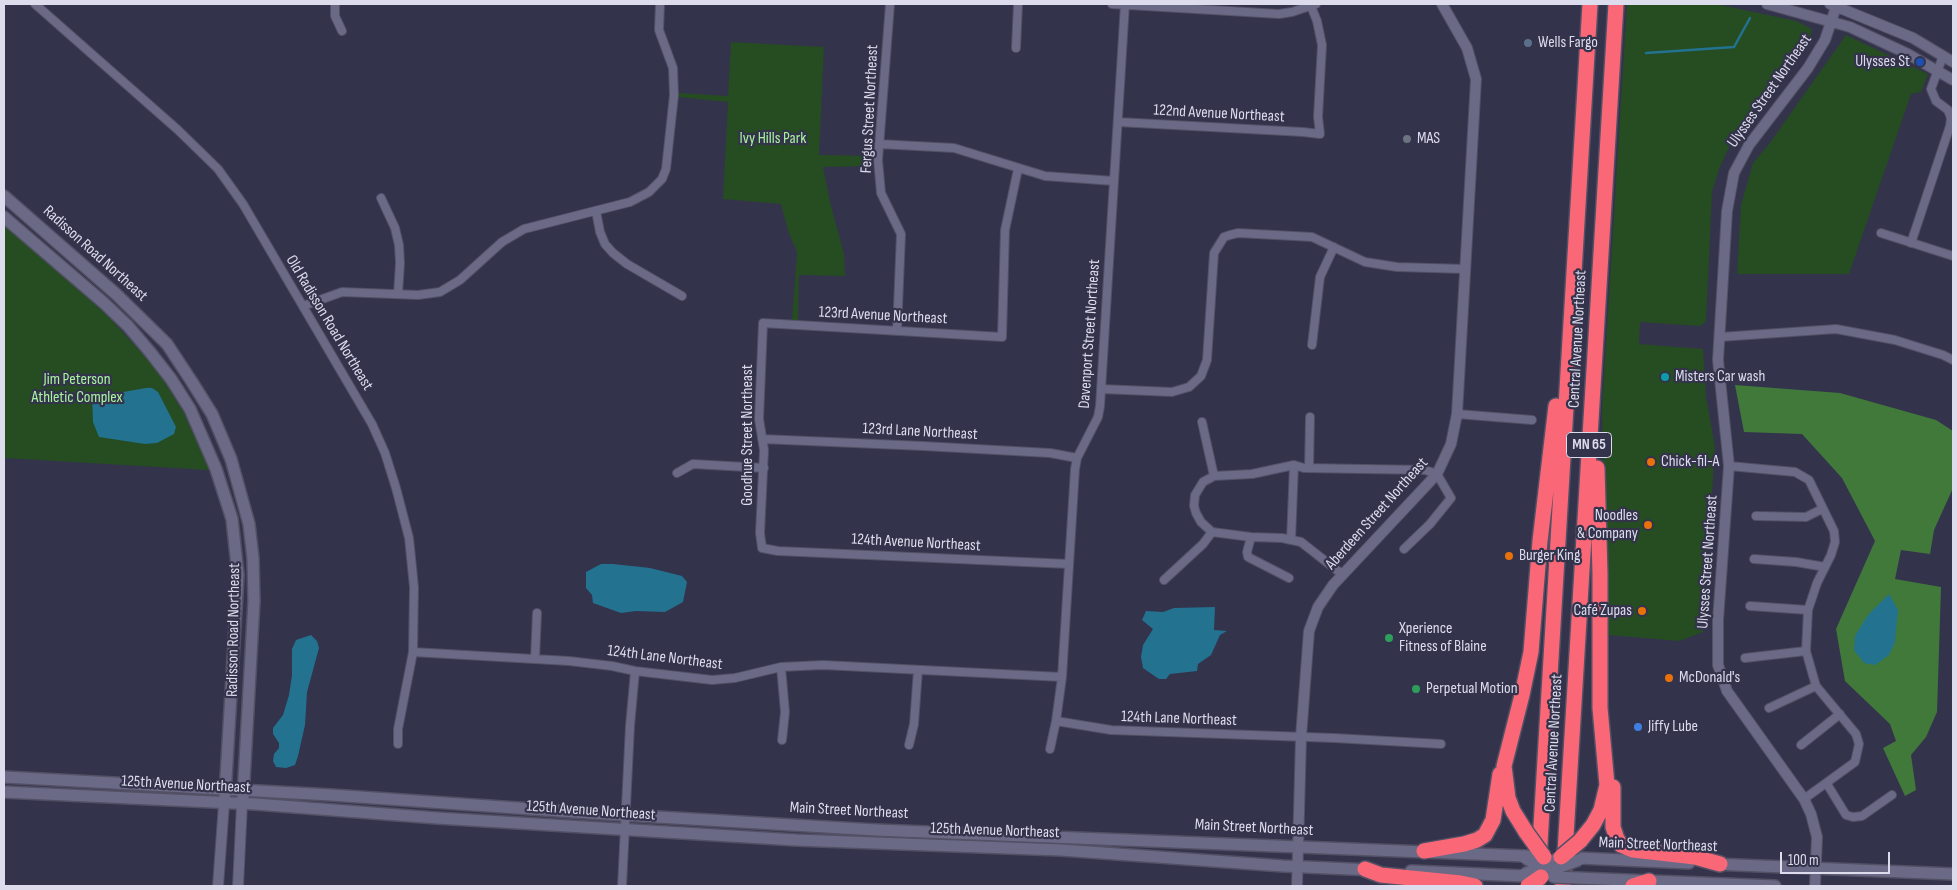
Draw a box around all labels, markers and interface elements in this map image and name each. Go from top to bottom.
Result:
street label: Ulysses Street Northeast [1724,31,1816,151]
place label: Wells Fargo [1538,33,1598,53]
marker: Wells Fargo [1522,37,1534,49]
street label: Fergus Street Northeast [857,44,883,174]
place label: Ulysses St [1855,52,1910,72]
marker: Ulysses St [1914,56,1926,68]
street label: 122nd Avenue Northeast [1153,101,1285,127]
park label: Ivy Hills Park [740,129,806,149]
place label: MAS [1417,129,1440,149]
marker: MAS [1401,133,1413,145]
street label: Radisson Road Northeast [39,202,151,306]
street label: Old Radisson Road Northeast [281,252,377,394]
street label: Davenport Street Northeast [1075,259,1105,409]
street label: Central Avenue Northeast [1565,270,1591,408]
street label: 123rd Avenue Northeast [818,303,948,329]
street label: Goodhue Street Northeast [738,364,758,506]
place label: Misters Car wash [1675,367,1765,387]
park label: Jim Peterson Athletic Complex [31,370,123,408]
marker: Misters Car wash [1659,371,1671,383]
street label: 123rd Lane Northeast [862,419,978,445]
road number: MN 65 [1566,432,1612,458]
place label: Chick-fil-A [1661,452,1719,472]
street label: Aberdeen Street Northeast [1322,454,1432,574]
marker: Chick-fil-A [1645,456,1657,468]
street label: Ulysses Street Northeast [1694,495,1722,629]
place label: Noodles & Company [1577,506,1638,544]
marker: Noodles & Company [1642,519,1654,531]
street label: 124th Avenue Northeast [851,530,981,556]
place label: Burger King [1519,546,1580,566]
marker: Burger King [1503,550,1515,562]
street label: Radisson Road Northeast [223,563,245,697]
place label: Café Zupas [1573,601,1632,621]
marker: Café Zupas [1636,605,1648,617]
place label: Xperience Fitness of Blaine [1399,619,1487,657]
marker: Xperience Fitness of Blaine [1383,632,1395,644]
street label: 124th Lane Northeast [606,641,724,675]
place label: McDonald's [1679,668,1740,688]
marker: McDonald's [1663,672,1675,684]
street label: Central Avenue Northeast [1541,674,1567,812]
place label: Perpetual Motion [1426,679,1518,699]
marker: Perpetual Motion [1410,683,1422,695]
street label: 124th Lane Northeast [1121,707,1237,731]
place label: Jiffy Lube [1648,717,1698,737]
marker: Jiffy Lube [1632,721,1644,733]
street label: 125th Avenue Northeast [121,772,251,798]
street label: 125th Avenue Northeast [526,797,656,825]
street label: Main Street Northeast [789,798,909,824]
street label: Main Street Northeast [1194,815,1314,841]
street label: 125th Avenue Northeast [930,819,1060,843]
street label: Main Street Northeast [1598,833,1718,857]
scale bar [1782,842,1892,874]
text: 100 m [1788,851,1819,870]

